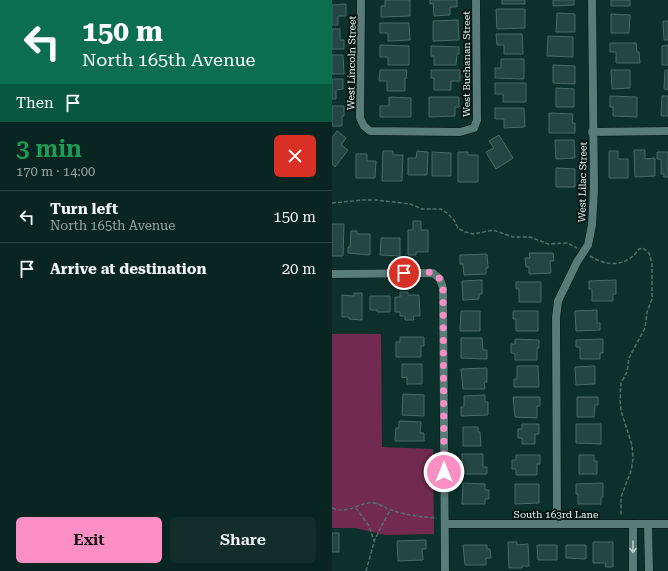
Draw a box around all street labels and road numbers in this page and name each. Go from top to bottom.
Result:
street label: West Buchanan Street [461,11,472,117]
street label: West Lincoln Street [345,15,358,110]
street label: West Lilac Street [576,141,589,223]
street label: South 163rd Lane [514,509,599,520]

